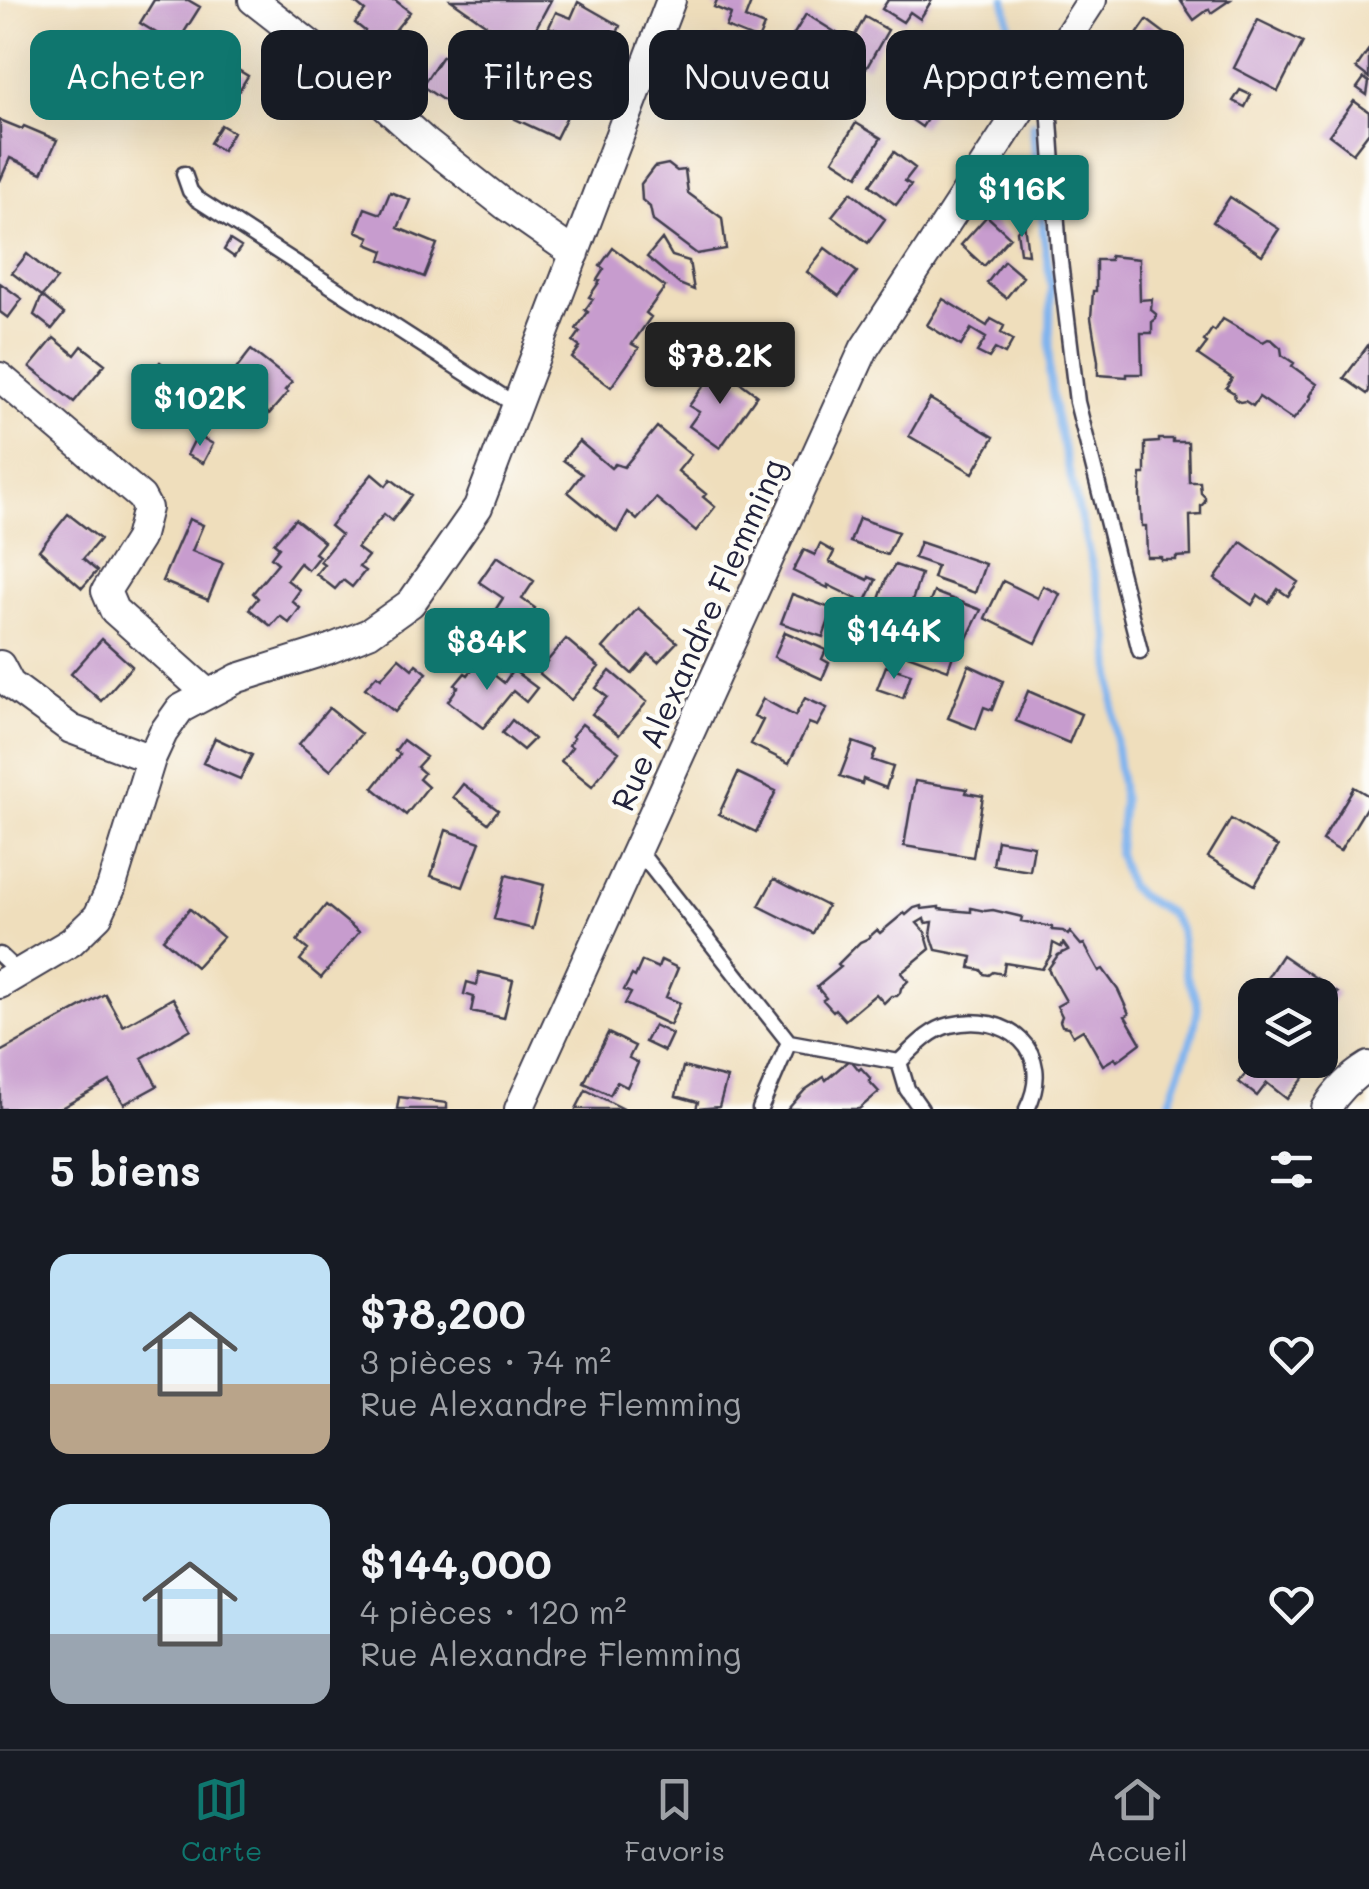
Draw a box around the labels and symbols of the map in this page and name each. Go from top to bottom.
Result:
pin: $116K [952,155,1092,240]
pin: $78.2K [639,322,801,407]
pin: $102K [130,364,270,449]
street label: Rue Alexandre Flemming [600,451,794,817]
pin: $144K [824,597,964,682]
pin: $84K [428,608,546,693]

